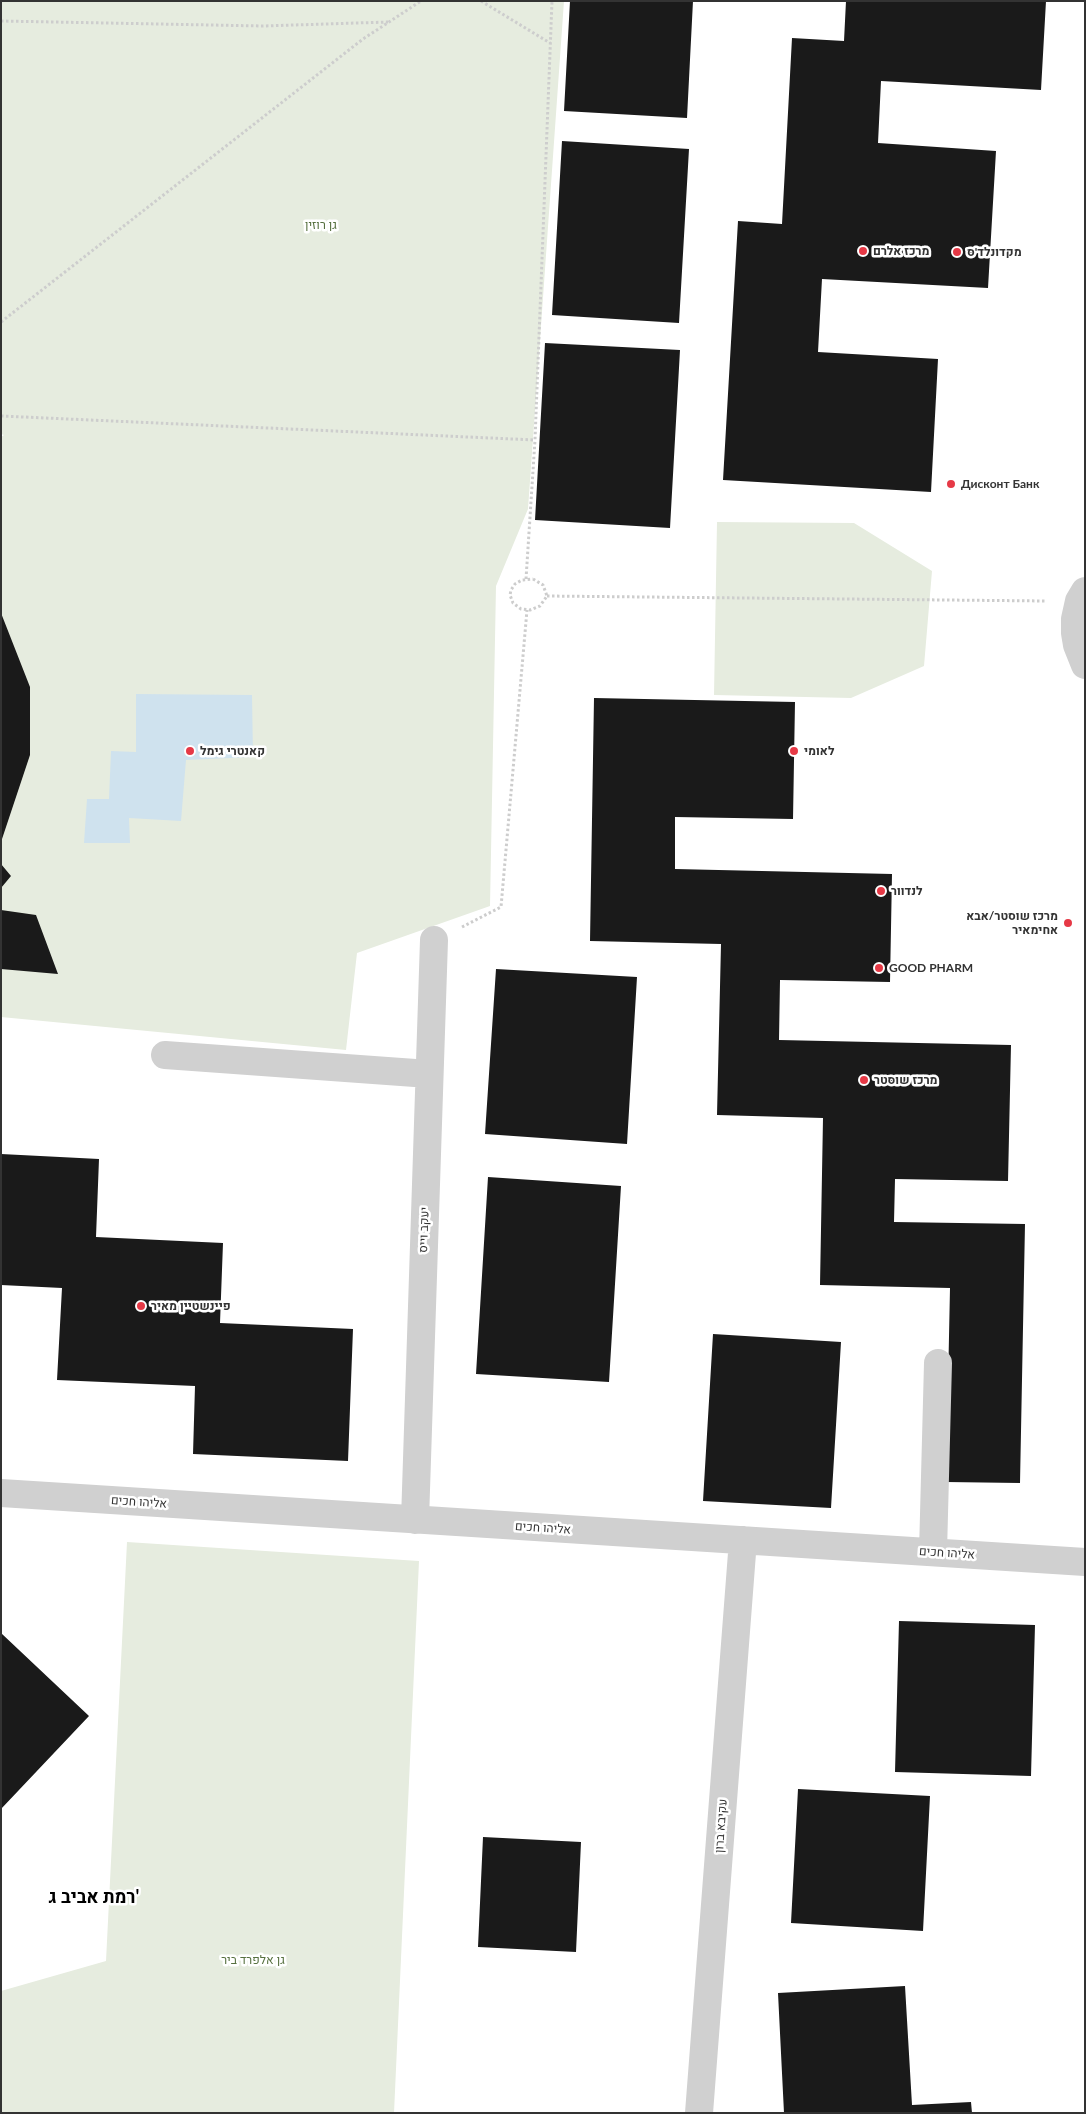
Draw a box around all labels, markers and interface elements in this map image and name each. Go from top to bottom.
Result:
park label: גן רוזין [305,218,337,232]
place label: מרכז אלרם [873,244,929,258]
marker: מרכז אלרם [857,245,869,257]
place label: מקדונלד'ס [967,245,1022,259]
marker: מקדונלד'ס [951,246,963,258]
place label: Дисконт Банк [961,477,1039,491]
marker: Дисконт Банк [945,478,957,490]
place label: קאנטרי גימל [200,744,265,758]
place label: לאומי [804,744,834,758]
marker: קאנטרי גימל [184,745,196,757]
marker: לאומי [788,745,800,757]
place label: לנדוור [891,884,923,898]
marker: לנדוור [875,885,887,897]
place label: מרכז שוסטר/אבא אחימאיר [966,909,1058,937]
marker: מרכז שוסטר/אבא אחימאיר [1062,917,1074,929]
place label: GOOD PHARM [889,961,973,975]
marker: GOOD PHARM [873,962,885,974]
place label: מרכז שוסטר [874,1073,938,1087]
marker: מרכז שוסטר [858,1074,870,1086]
street label: יעקב וייס [416,1207,432,1253]
place label: פיינשטיין מאיר [151,1299,231,1313]
marker: פיינשטיין מאיר [135,1300,147,1312]
street label: אליהו חכים [111,1493,167,1511]
street label: אליהו חכים [515,1519,571,1537]
street label: אליהו חכים [919,1544,975,1562]
street label: עקיבא ברון [712,1798,730,1854]
district label: רמת אביב ג' [49,1886,139,1908]
park label: גן אלפרד ביר [221,1953,285,1967]

